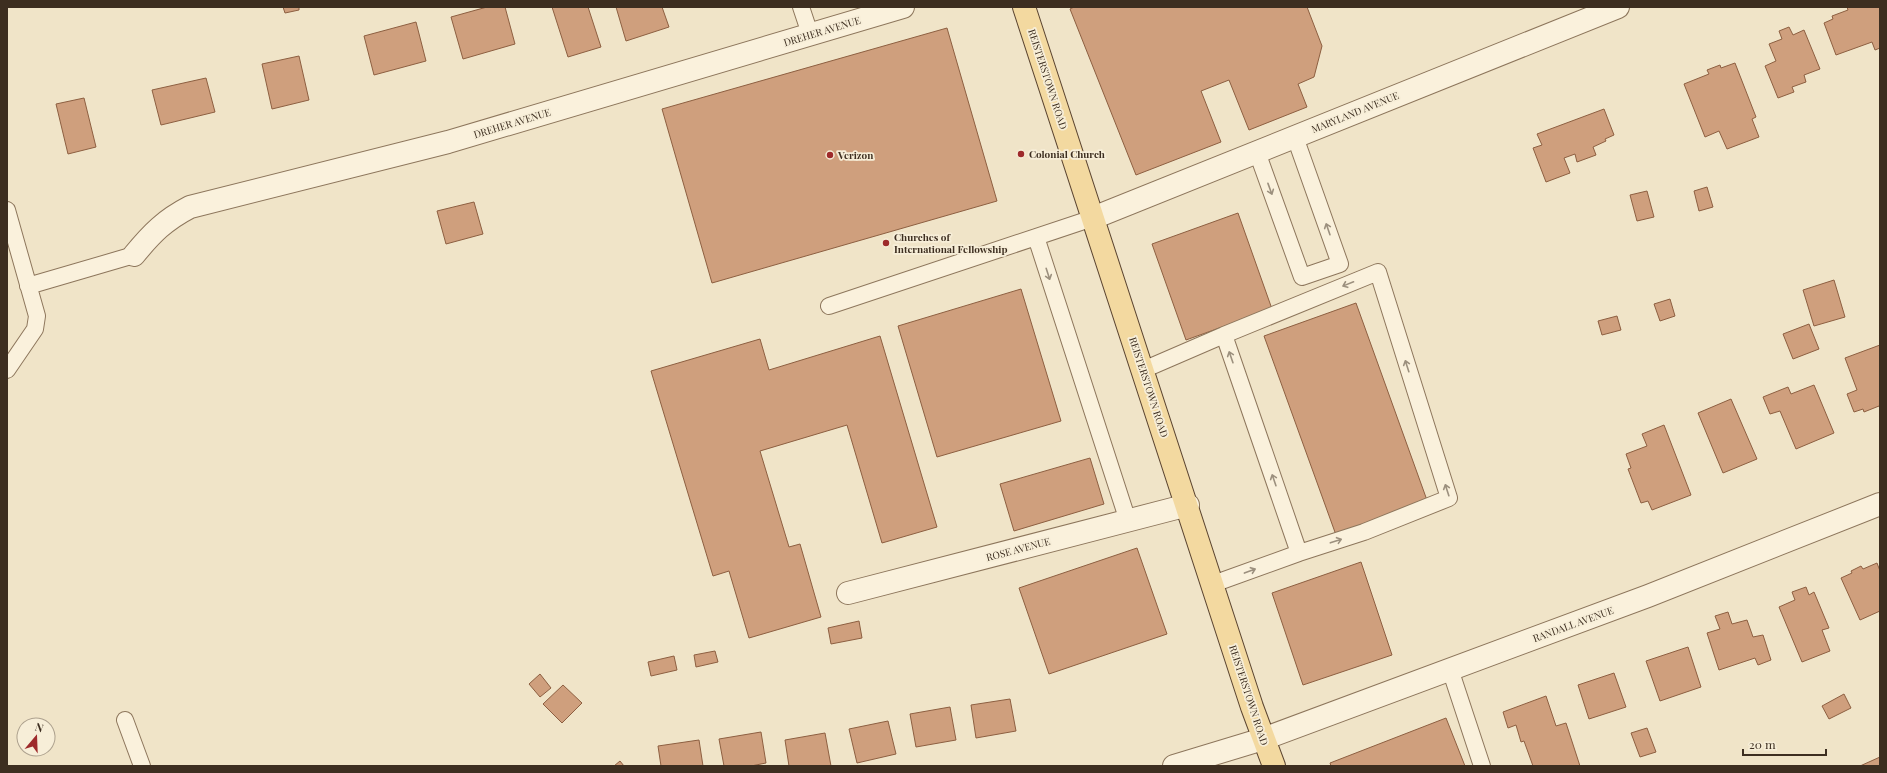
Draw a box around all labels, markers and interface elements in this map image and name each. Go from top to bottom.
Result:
street label: DREHER AVENUE [782,13,862,49]
street label: REISTERSTOWN ROAD [1025,27,1071,131]
street label: MARYLAND AVENUE [1309,88,1401,136]
street label: DREHER AVENUE [472,105,552,141]
place label: Colonial Church [1029,147,1105,161]
place label: Verizon [837,148,874,162]
marker: Colonial Church [1016,149,1026,159]
marker: Verizon [825,150,835,160]
one-way arrow [1267,182,1274,195]
one-way arrow [1324,223,1331,236]
place label: Churches of International Fellowship [894,230,1007,256]
marker: Churches of International Fellowship [881,238,891,248]
one-way arrow [1045,267,1052,280]
one-way arrow [1343,281,1355,289]
street label: REISTERSTOWN ROAD [1126,335,1172,439]
one-way arrow [1227,351,1235,363]
one-way arrow [1403,360,1411,372]
one-way arrow [1269,474,1277,486]
one-way arrow [1443,484,1450,497]
street label: ROSE AVENUE [984,534,1052,564]
one-way arrow [1329,537,1342,544]
one-way arrow [1243,567,1256,574]
street label: RANDALL AVENUE [1531,603,1615,645]
street label: REISTERSTOWN ROAD [1226,643,1272,747]
north arrow [16,717,56,757]
text: N [33,719,46,735]
scale bar [1743,731,1826,757]
text: 20 m [1749,736,1776,752]

